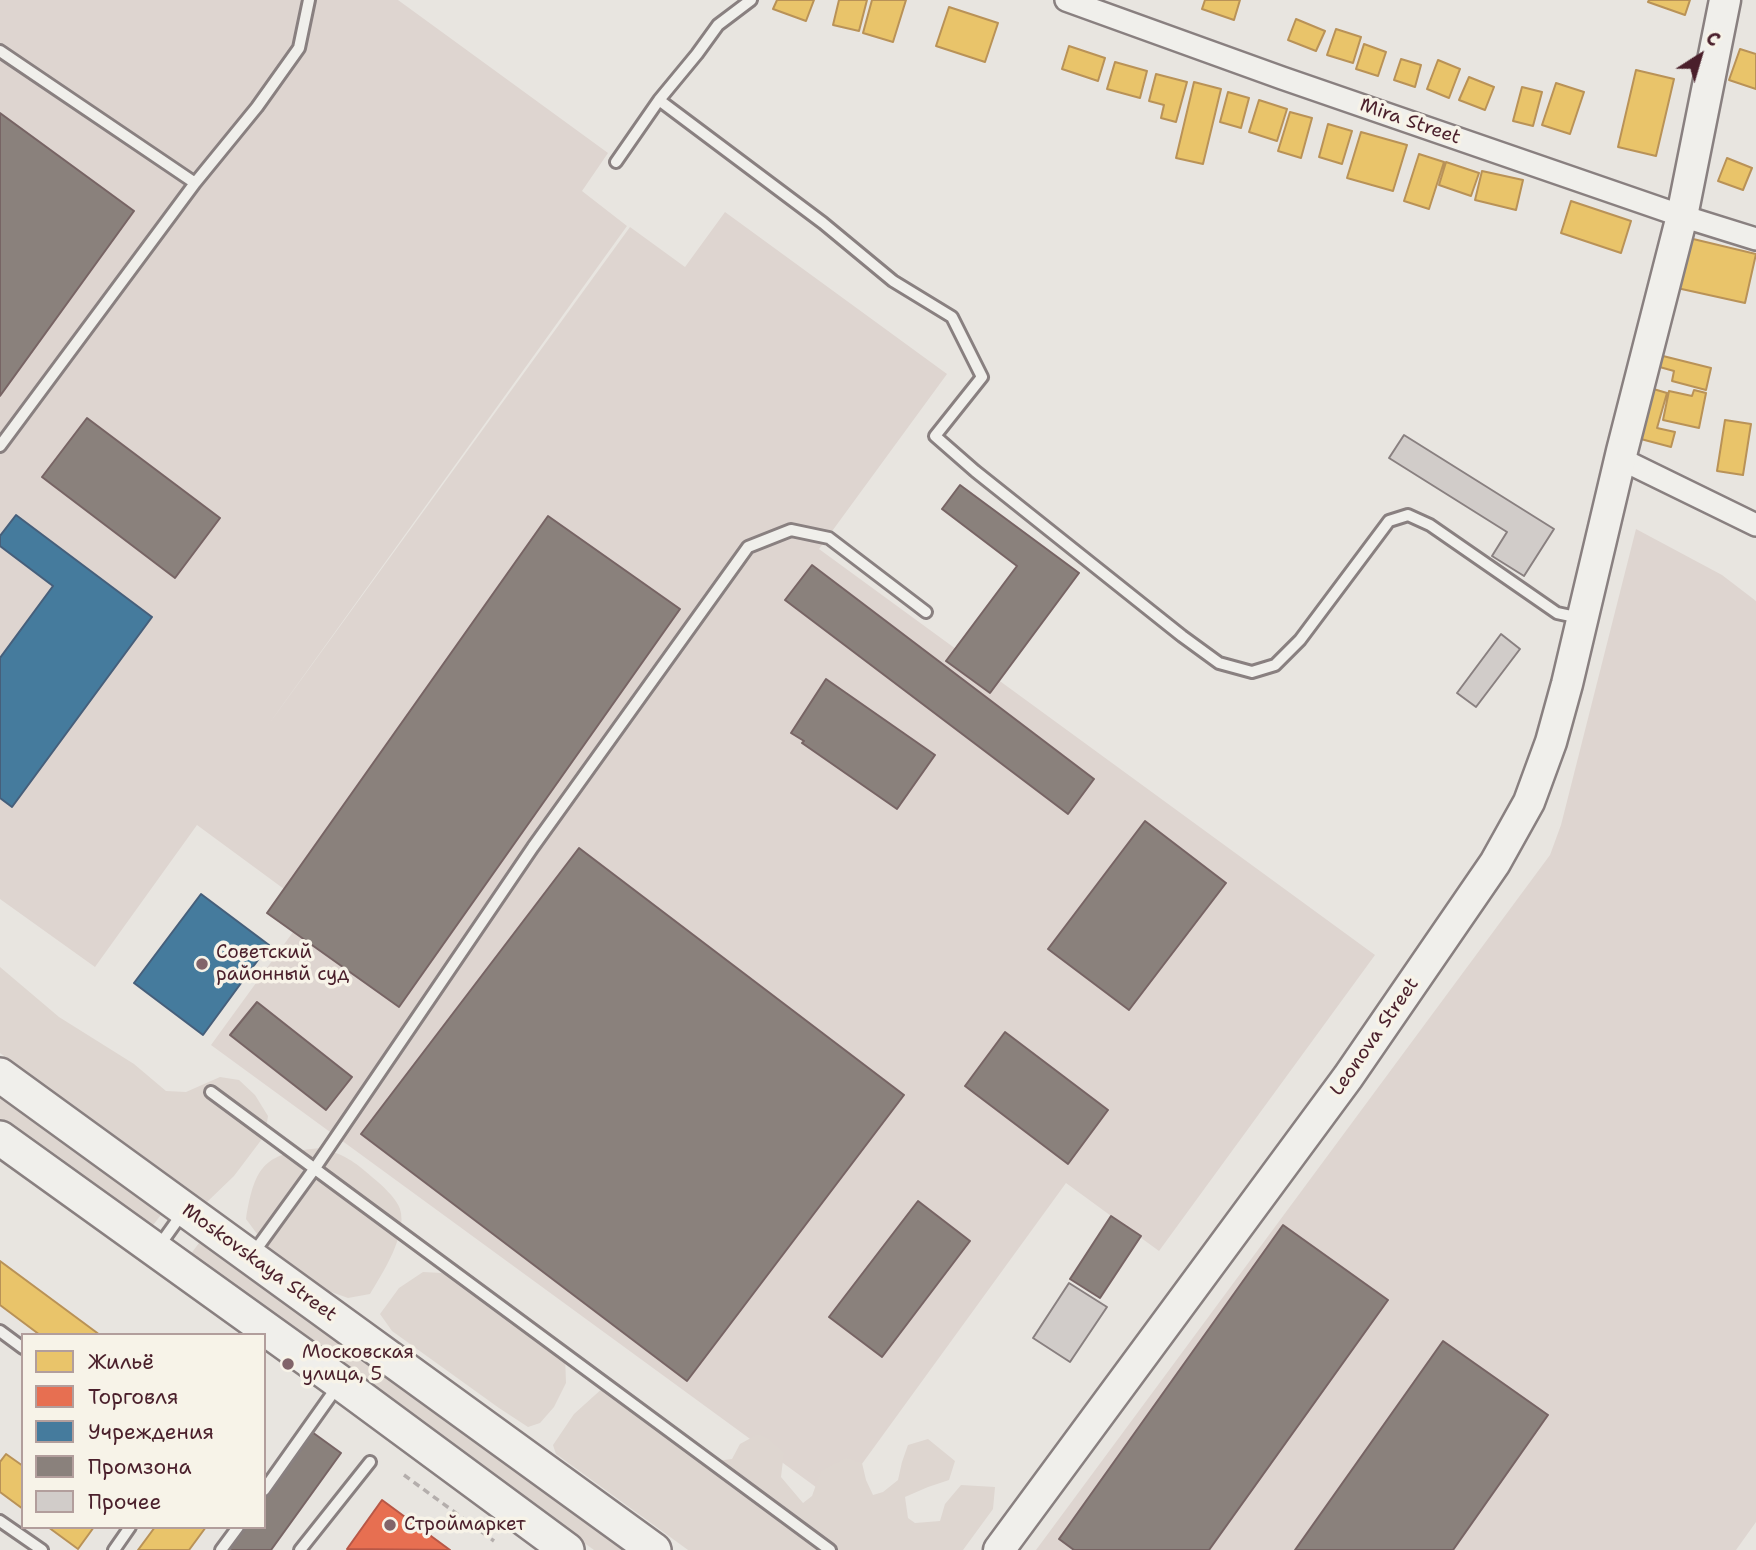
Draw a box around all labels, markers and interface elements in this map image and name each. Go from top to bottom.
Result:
north arrow [1665,21,1735,91]
text: С [1701,25,1725,52]
street label: Mira Street [1357,94,1463,150]
place label: Советский районный суд [216,942,349,986]
marker: Советский районный суд [194,956,210,972]
street label: Leonova Street [1326,974,1424,1100]
street label: Moskovskaya Street [177,1199,341,1327]
legend [21,1333,266,1529]
place label: Московская улица, 5 [302,1342,414,1386]
text: Жильё [88,1348,154,1376]
marker: Московская улица, 5 [280,1356,296,1372]
text: Торговля [88,1383,178,1411]
text: Учреждения [88,1418,214,1446]
text: Промзона [88,1453,191,1481]
text: Прочее [88,1488,161,1516]
place label: Строймаркет [404,1514,526,1536]
marker: Строймаркет [382,1517,398,1533]

